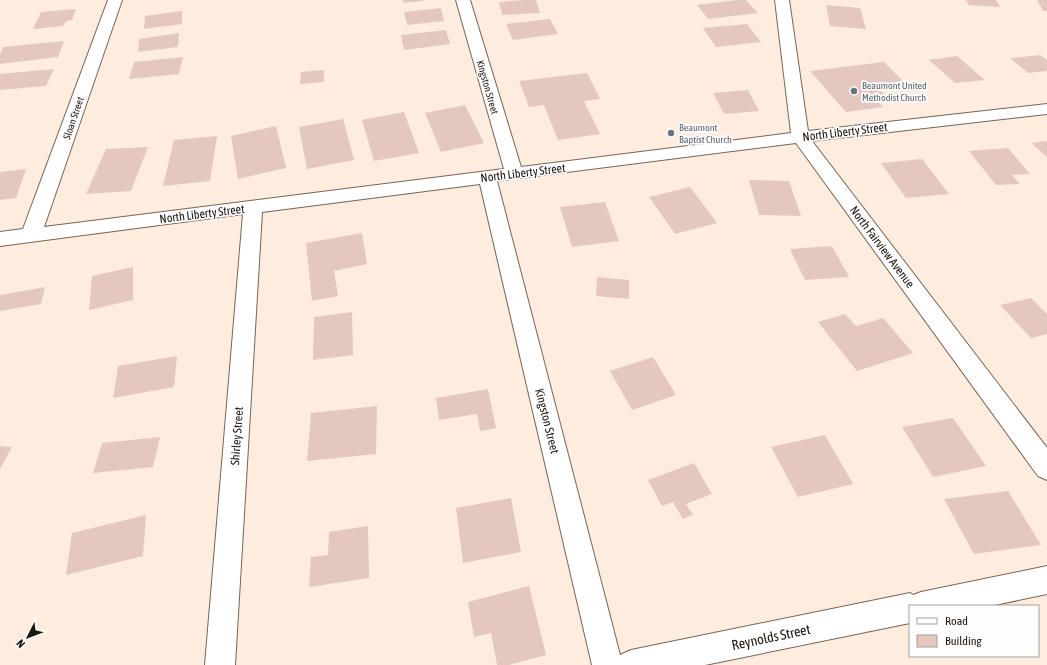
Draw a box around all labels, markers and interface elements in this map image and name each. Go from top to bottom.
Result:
street label: Kingston Street [475,59,500,115]
place label: Beaumont United Methodist Church [862,80,927,103]
marker: Beaumont United Methodist Church [849,86,859,96]
street label: Sloan Street [61,95,86,141]
street label: North Liberty Street [802,120,889,144]
place label: Beaumont Baptist Church [679,122,732,145]
marker: Beaumont Baptist Church [666,128,676,138]
street label: North Liberty Street [480,161,567,185]
street label: North Liberty Street [159,202,246,226]
street label: North Fairview Avenue [847,203,917,291]
street label: Kingston Street [532,387,562,456]
street label: Shirley Street [228,406,246,466]
legend [909,605,1039,657]
text: Road [945,614,968,628]
north arrow [8,617,48,657]
street label: Reynolds Street [730,621,812,653]
text: Building [945,634,983,648]
text: N [14,637,27,650]

